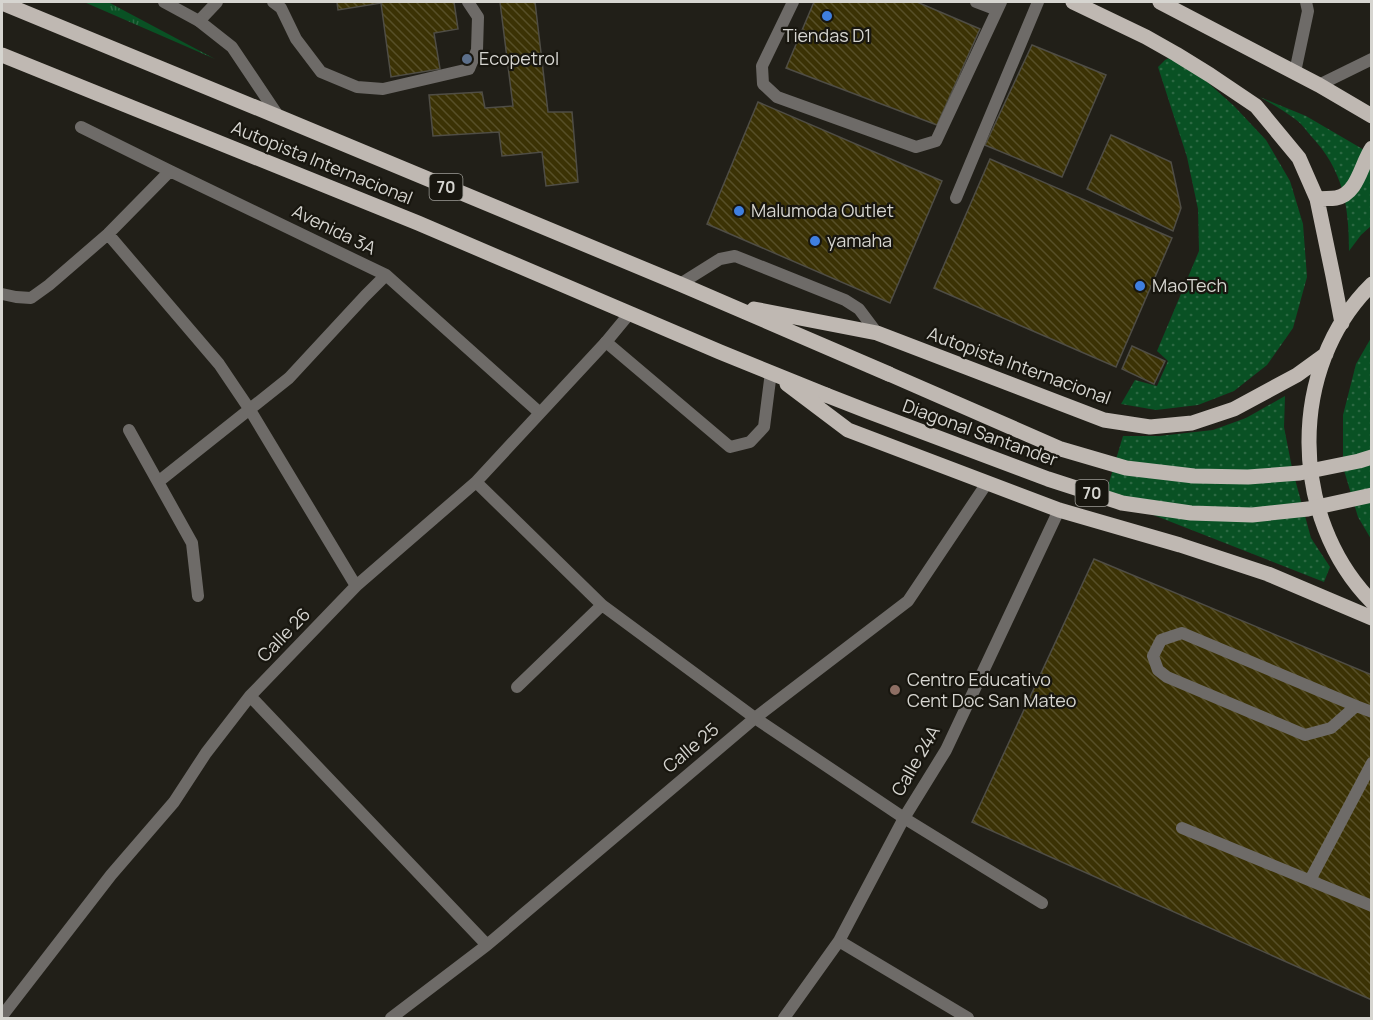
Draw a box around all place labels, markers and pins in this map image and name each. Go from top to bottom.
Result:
marker: Tiendas D1 [820,9,834,23]
place label: Tiendas D1 [783,23,871,47]
place label: Ecopetrol [479,46,559,70]
marker: Ecopetrol [460,52,474,66]
place label: Malumoda Outlet [751,198,894,222]
marker: Malumoda Outlet [732,204,746,218]
place label: yamaha [827,228,892,252]
marker: yamaha [808,234,822,248]
place label: MaoTech [1152,273,1227,297]
marker: MaoTech [1133,279,1147,293]
place label: Centro Educativo Cent Doc San Mateo [907,667,1076,712]
marker: Centro Educativo Cent Doc San Mateo [888,683,902,697]

